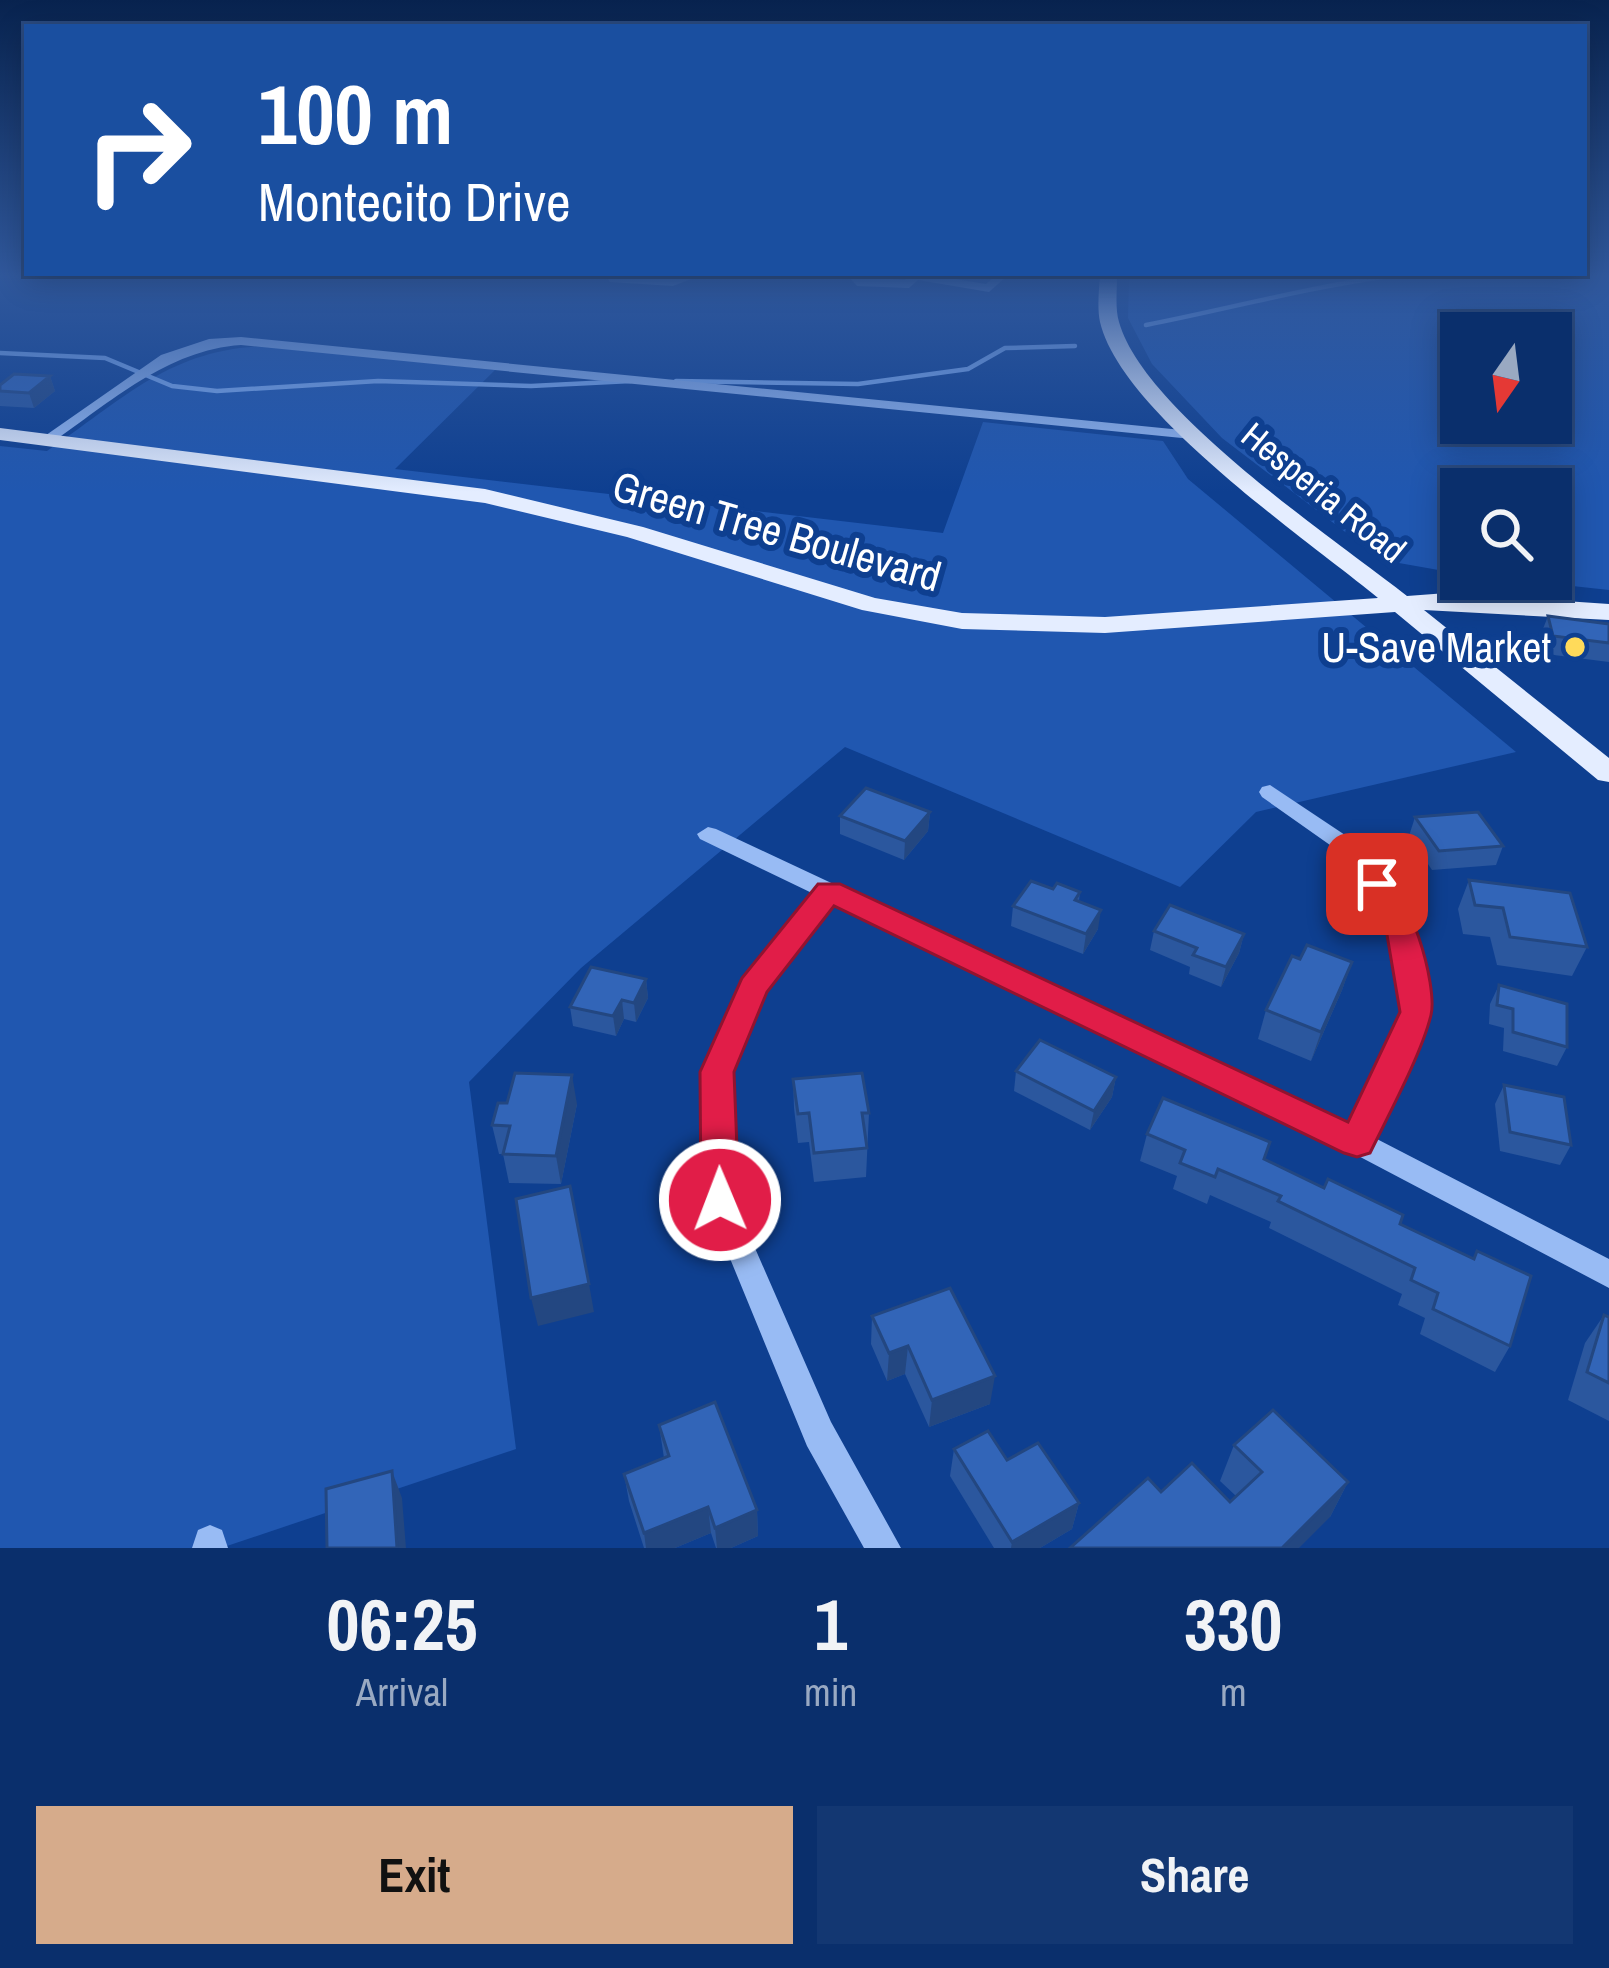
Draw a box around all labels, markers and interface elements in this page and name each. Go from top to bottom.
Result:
text: 100 m [258,57,453,170]
icon: right [60,72,216,228]
text: Montecito Drive [258,165,571,238]
north arrow [1440,312,1572,444]
map controls [1440,312,1572,600]
street label: Hesperia Road [1232,411,1416,573]
street label: Green Tree Boulevard [606,457,948,605]
button: search [1440,468,1572,600]
place label: U-Save Market [1321,619,1551,675]
marker: U-Save Market [1562,634,1588,660]
pin [1326,833,1428,935]
icon: arrive [1344,851,1410,917]
position arrow [657,1137,783,1263]
text: 06:25 [327,1575,478,1672]
text: 1 [814,1575,847,1672]
text: 330 [1184,1575,1282,1672]
text: Arrival [356,1666,448,1718]
text: min [804,1666,857,1718]
text: m [1220,1666,1247,1718]
button: Exit [36,1806,793,1944]
button: Share [817,1806,1573,1944]

